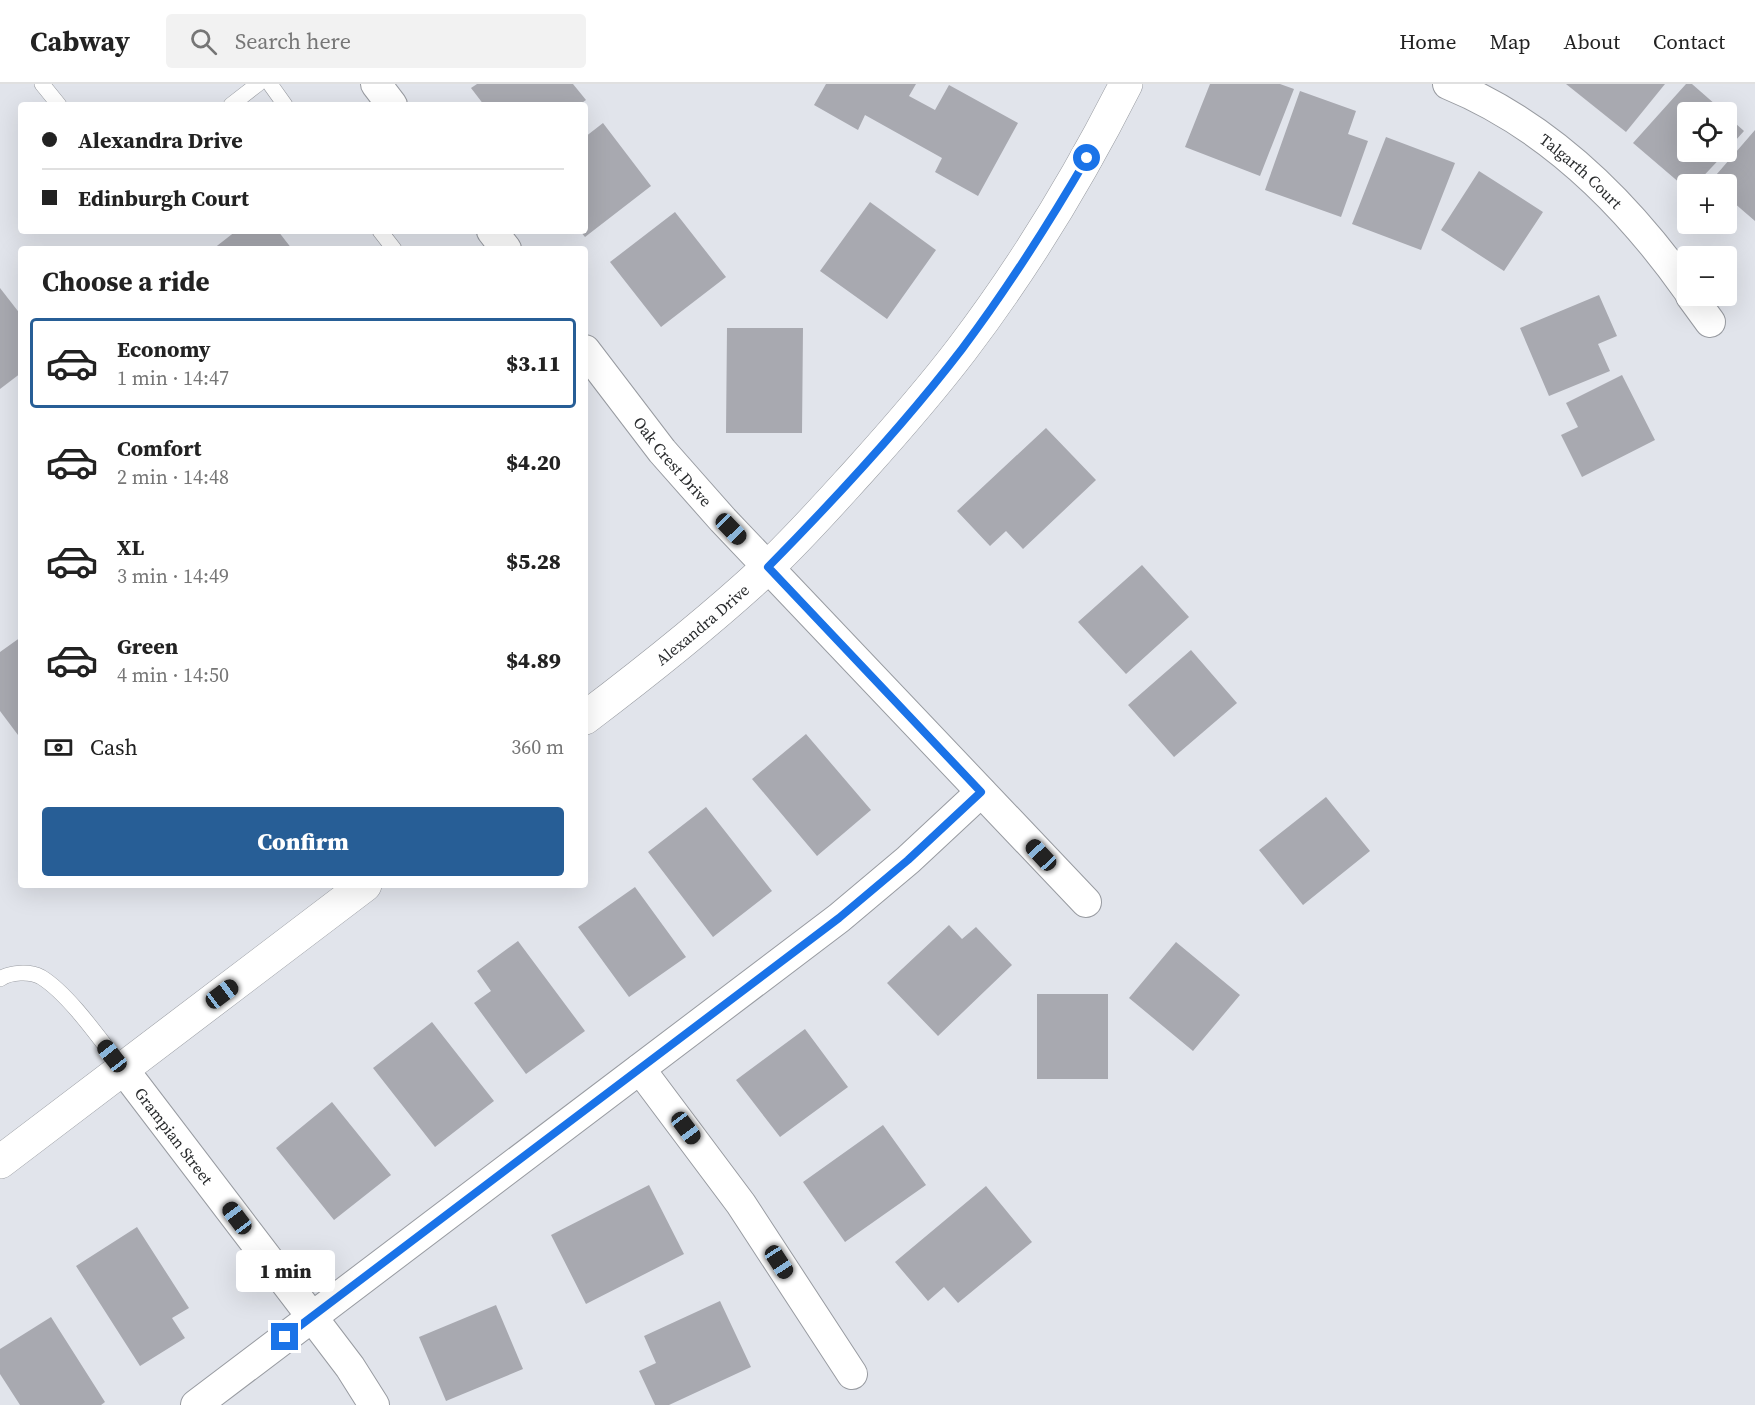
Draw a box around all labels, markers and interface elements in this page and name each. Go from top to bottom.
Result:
search box [166,14,586,68]
text: Cabway [30,22,130,60]
icon: search [187,25,220,58]
text: Search here [235,26,351,56]
text: Home [1399,27,1457,56]
text: Map [1490,27,1531,56]
text: About [1564,27,1620,56]
text: Contact [1653,27,1725,56]
map controls [1677,102,1737,306]
button: locate [1677,102,1737,162]
text: Alexandra Drive [78,125,243,155]
street label: Talgarth Court [1535,128,1628,214]
route start [1073,144,1100,171]
button: + [1677,174,1737,234]
text: Edinburgh Court [78,183,249,213]
button: − [1677,246,1737,306]
text: Choose a ride [42,263,210,300]
text: Economy [117,334,211,364]
icon: car [45,336,99,390]
text: $3.11 [506,348,561,378]
text: 1 min · 14:47 [117,364,229,392]
street label: Oak Crest Drive [629,412,717,511]
text: Comfort [117,433,201,463]
icon: car [45,435,99,489]
text: $4.20 [506,447,561,477]
text: 2 min · 14:48 [117,463,229,491]
car [712,510,750,548]
text: XL [117,532,144,562]
icon: car [45,534,99,588]
text: $5.28 [506,546,561,576]
text: 3 min · 14:49 [117,562,229,590]
street label: Alexandra Drive [651,579,754,670]
text: Green [117,631,178,661]
icon: car [45,633,99,687]
text: $4.89 [506,645,561,675]
text: 4 min · 14:50 [117,661,229,689]
icon: cash [42,731,75,764]
text: Cash [90,732,138,762]
text: 360 m [511,733,564,761]
button: Confirm [42,807,564,876]
car [1022,836,1060,874]
car [202,976,242,1012]
car [94,1036,130,1076]
street label: Grampian Street [130,1083,219,1190]
car [668,1108,704,1148]
car [219,1198,255,1238]
car [762,1242,796,1282]
callout: 1 min [236,1250,334,1292]
text: 1 min [259,1257,312,1285]
route end [271,1323,298,1350]

